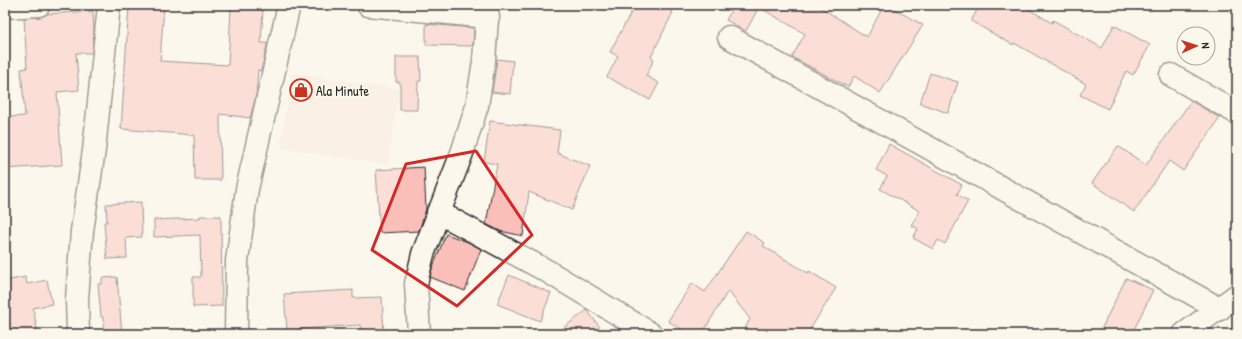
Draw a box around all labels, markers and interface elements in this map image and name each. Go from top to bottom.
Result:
north arrow [1176,26,1216,66]
text: N [1199,42,1213,49]
shop icon: Ala Minute [288,77,314,103]
place label: Ala Minute [316,81,369,100]

